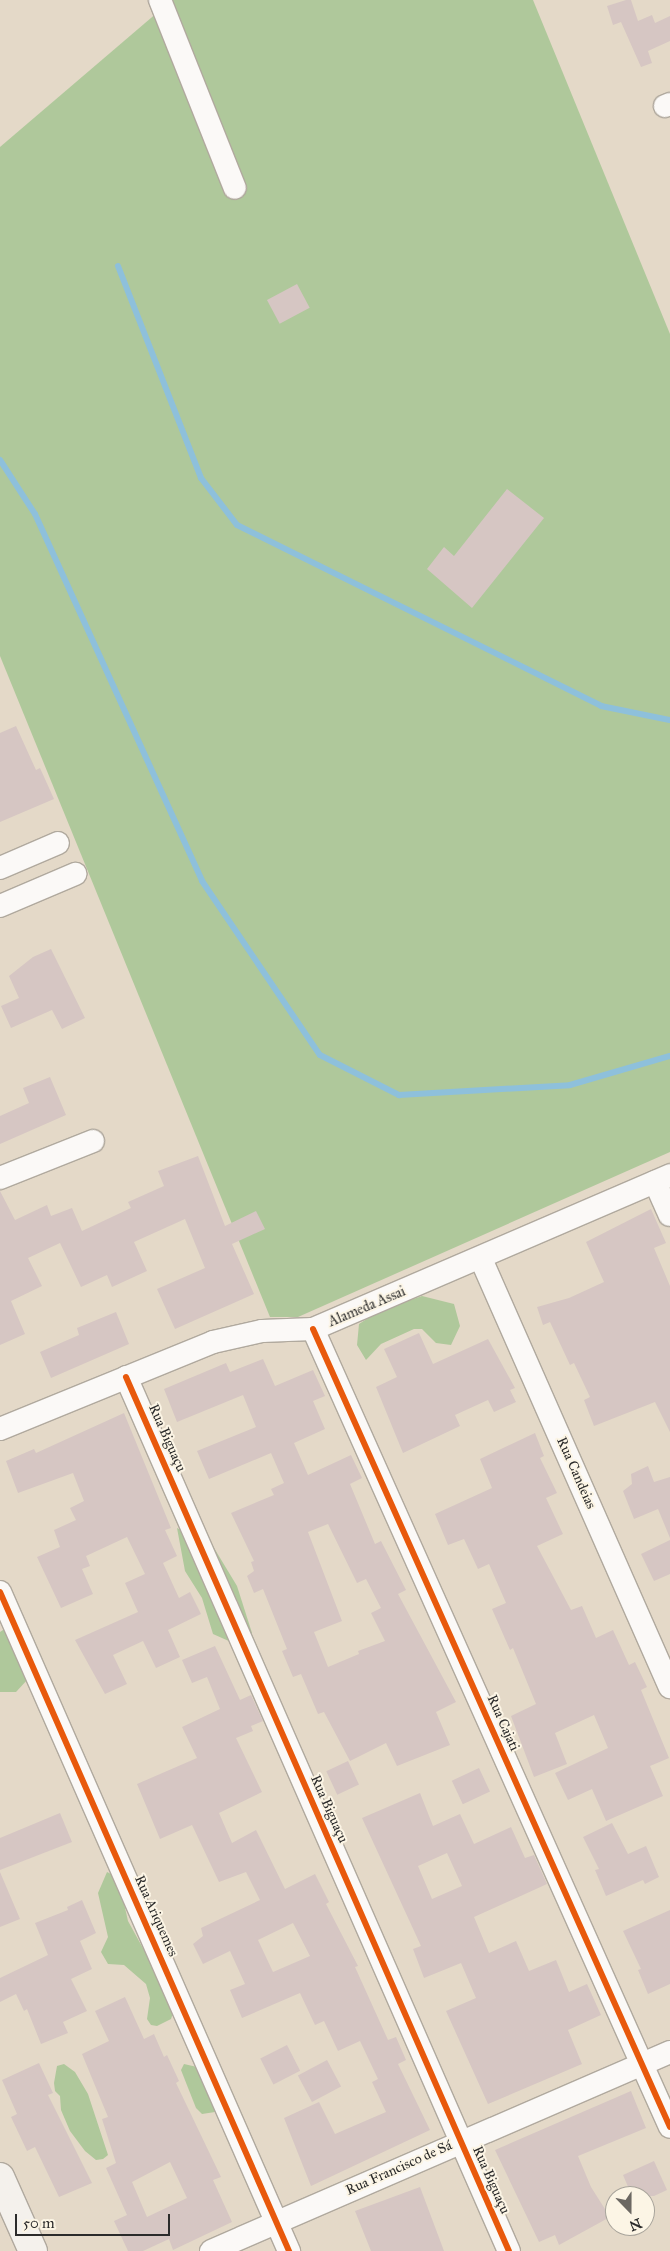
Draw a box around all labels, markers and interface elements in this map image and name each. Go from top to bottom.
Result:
street label: Alameda Assai [326,1283,408,1331]
street label: Rua Biguaçu [145,1401,189,1475]
street label: Rua Candeias [553,1434,599,1512]
street label: Rua Cajati [483,1692,523,1754]
street label: Rua Biguaçu [307,1772,351,1846]
street label: Rua Ariquemes [131,1873,181,1959]
street label: Rua Francisco de Sá [343,2137,455,2199]
street label: Rua Biguaçu [469,2143,513,2217]
north arrow [605,2186,655,2236]
scale bar [18,2204,172,2236]
text: 50 m [23,2214,55,2232]
text: N [627,2214,644,2235]

